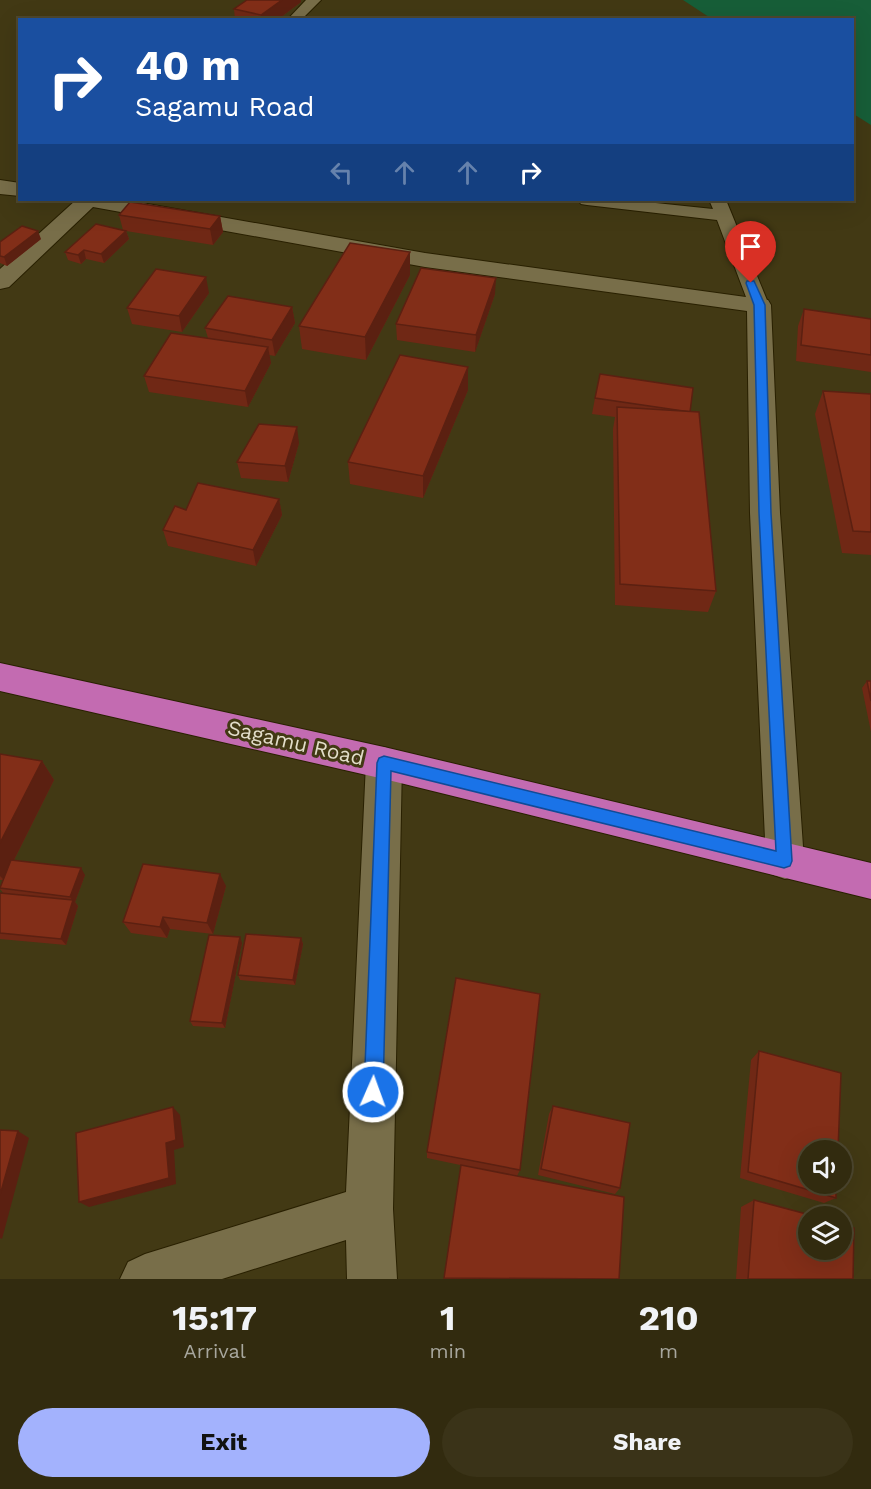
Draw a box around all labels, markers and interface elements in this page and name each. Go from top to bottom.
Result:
text: 40 m [135,41,241,90]
icon: right [36,42,114,120]
text: Sagamu Road [135,91,314,123]
icon: left [325,156,358,189]
icon: ahead [388,156,421,189]
icon: ahead [451,156,484,189]
icon: right [514,156,547,189]
pin [725,221,776,283]
icon: arrive [734,230,767,263]
street label: Sagamu Road [225,715,367,770]
position arrow [341,1060,405,1124]
map controls [798,1140,852,1260]
button: sound [798,1140,852,1194]
button: layers [798,1206,852,1260]
text: 15:17 [172,1297,257,1339]
text: 1 [440,1297,456,1339]
text: 210 [638,1297,699,1339]
text: Arrival [183,1339,246,1363]
text: min [429,1339,466,1363]
text: m [659,1339,678,1363]
button: Exit [18,1408,430,1477]
button: Share [442,1408,853,1477]

